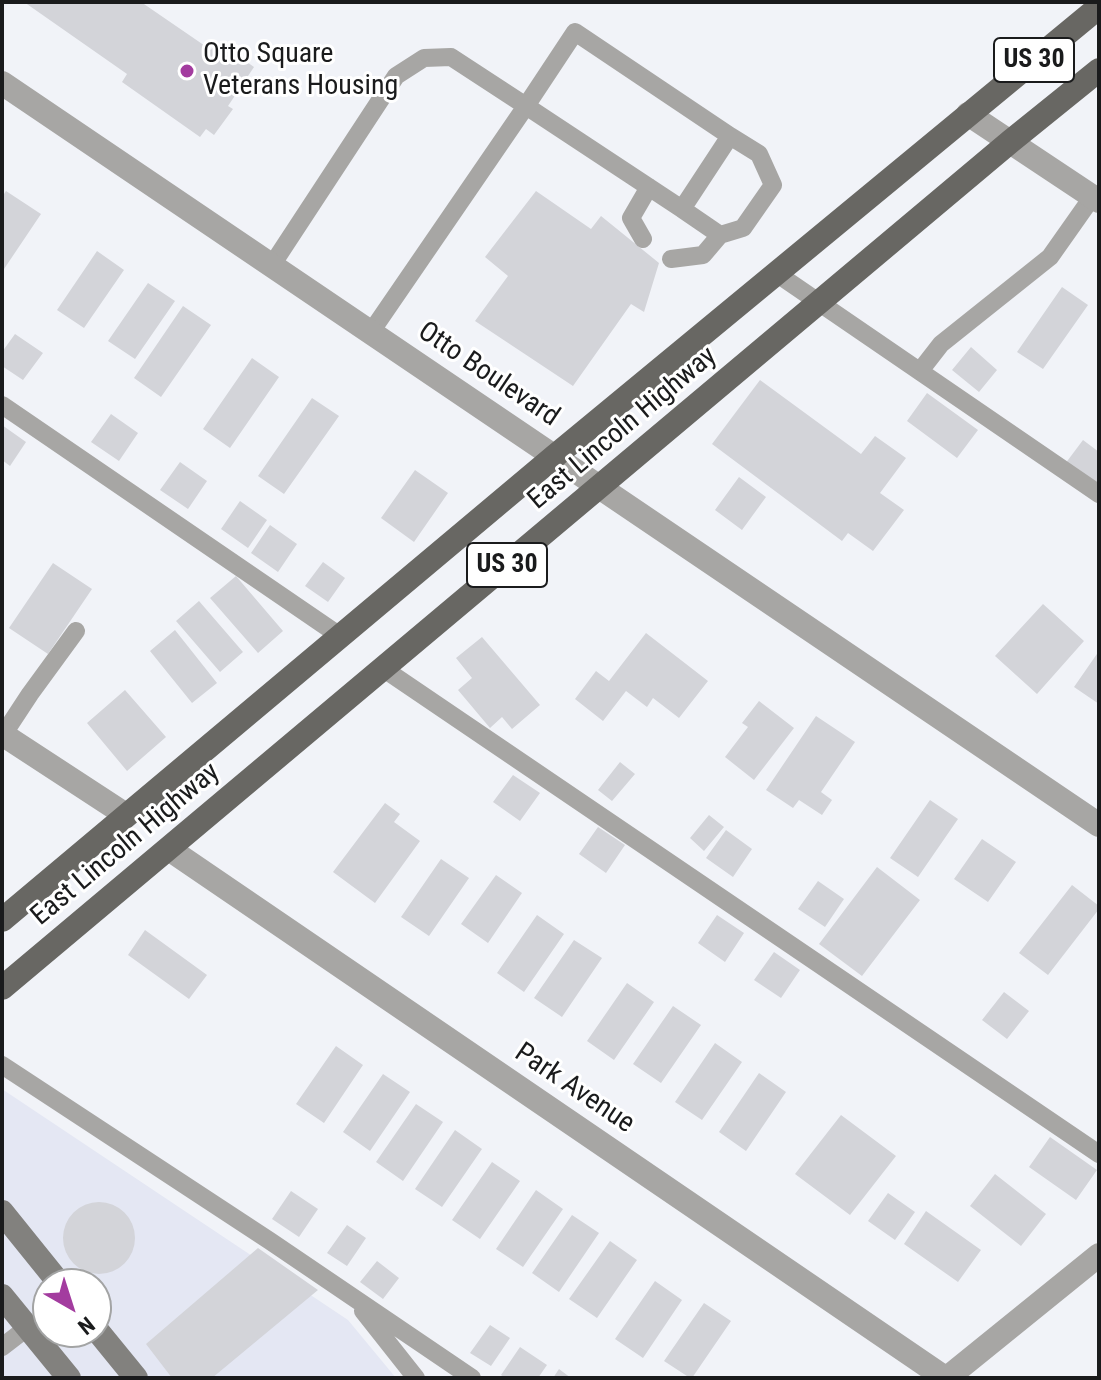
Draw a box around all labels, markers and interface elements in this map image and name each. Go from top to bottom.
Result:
place label: Otto Square Veterans Housing [203,38,398,104]
road number: US 30 [994,38,1074,82]
marker: Otto Square Veterans Housing [178,62,196,80]
street label: Otto Boulevard [411,315,565,435]
street label: East Lincoln Highway [522,340,724,518]
road number: US 30 [467,543,547,587]
street label: East Lincoln Highway [25,756,227,934]
street label: Park Avenue [508,1037,640,1141]
north arrow [32,1268,112,1348]
text: N [73,1312,99,1339]

